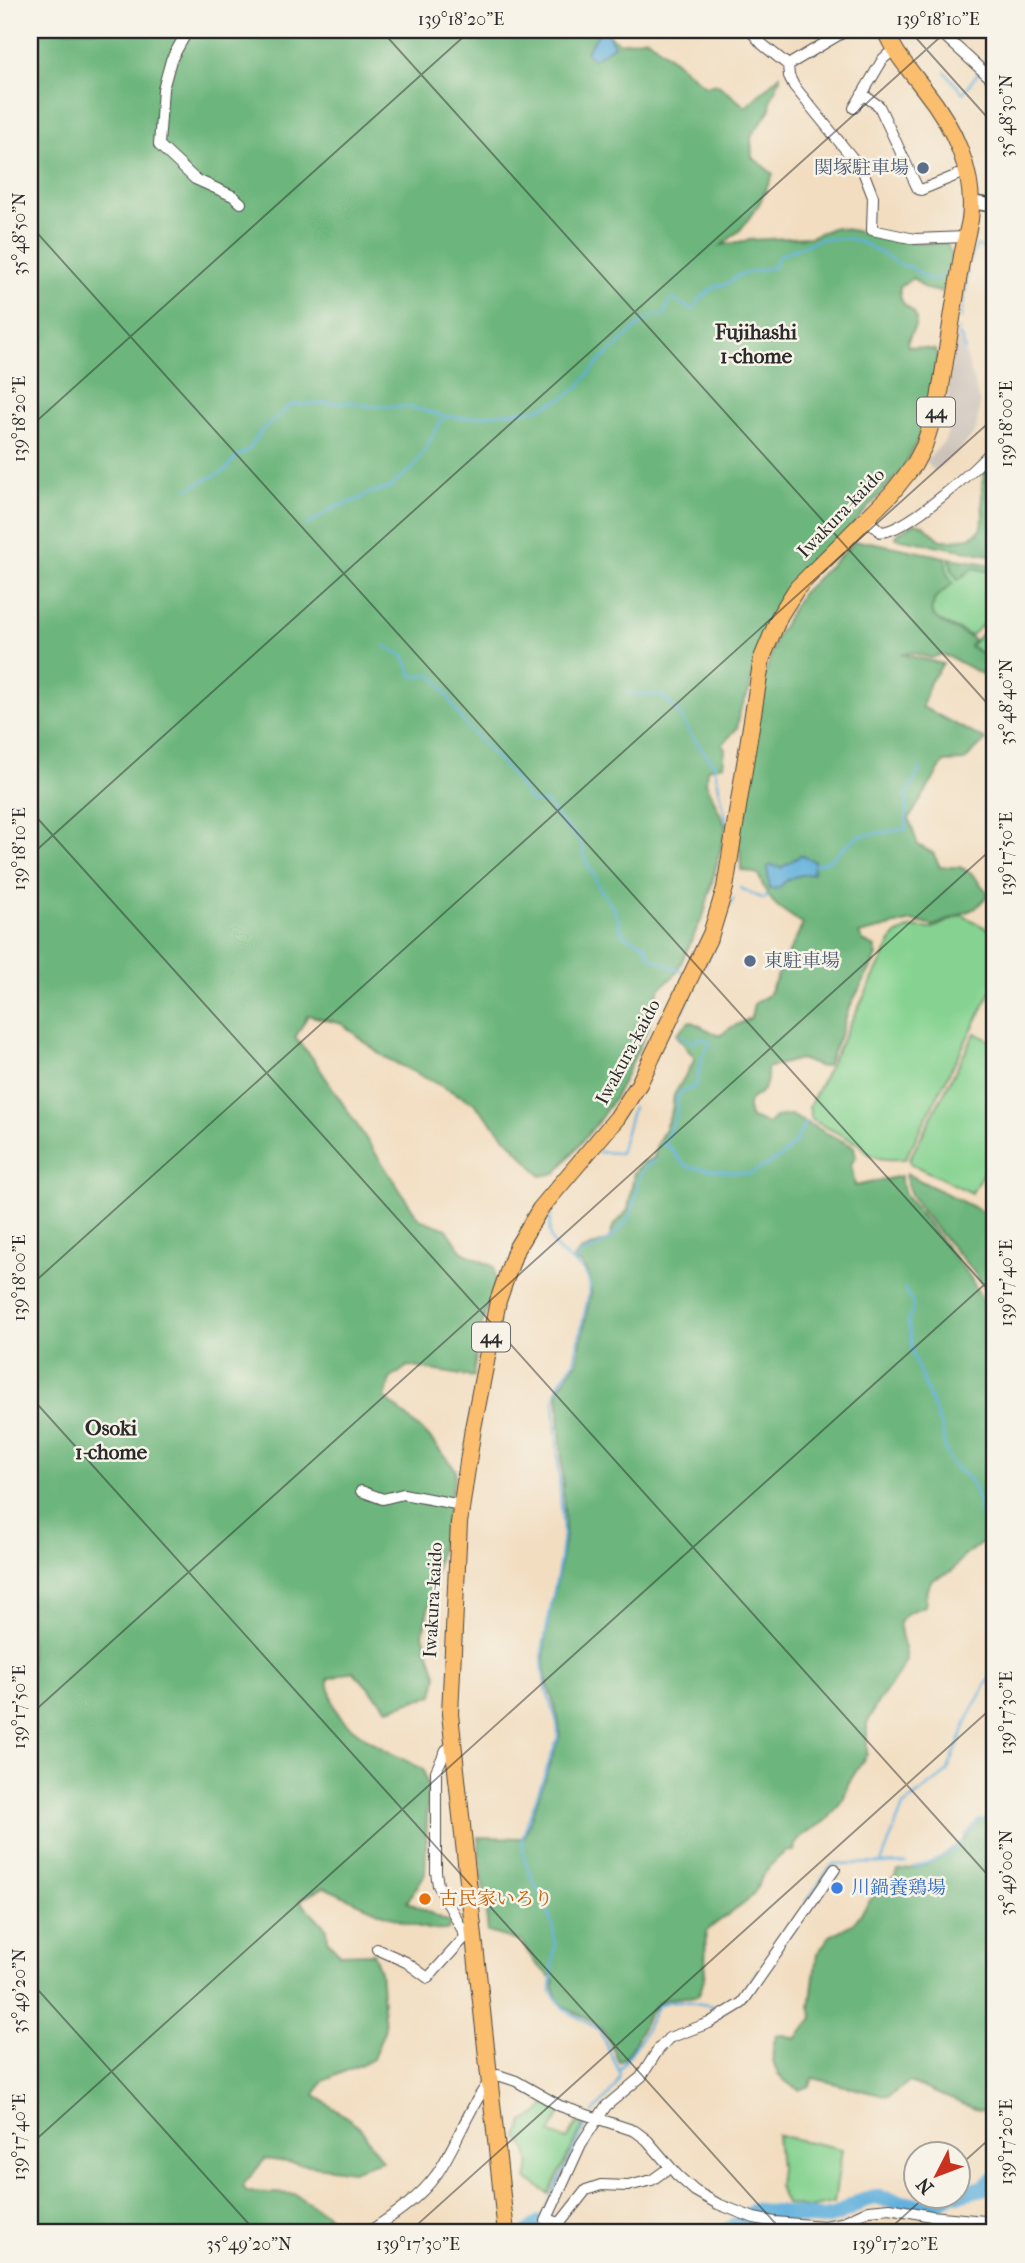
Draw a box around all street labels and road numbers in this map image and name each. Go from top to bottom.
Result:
road number: 44 [917,398,955,426]
street label: Iwakura-kaido [793,463,889,562]
street label: Iwakura-kaido [591,995,665,1108]
road number: 44 [472,1322,510,1352]
street label: Iwakura-kaido [419,1541,447,1659]

